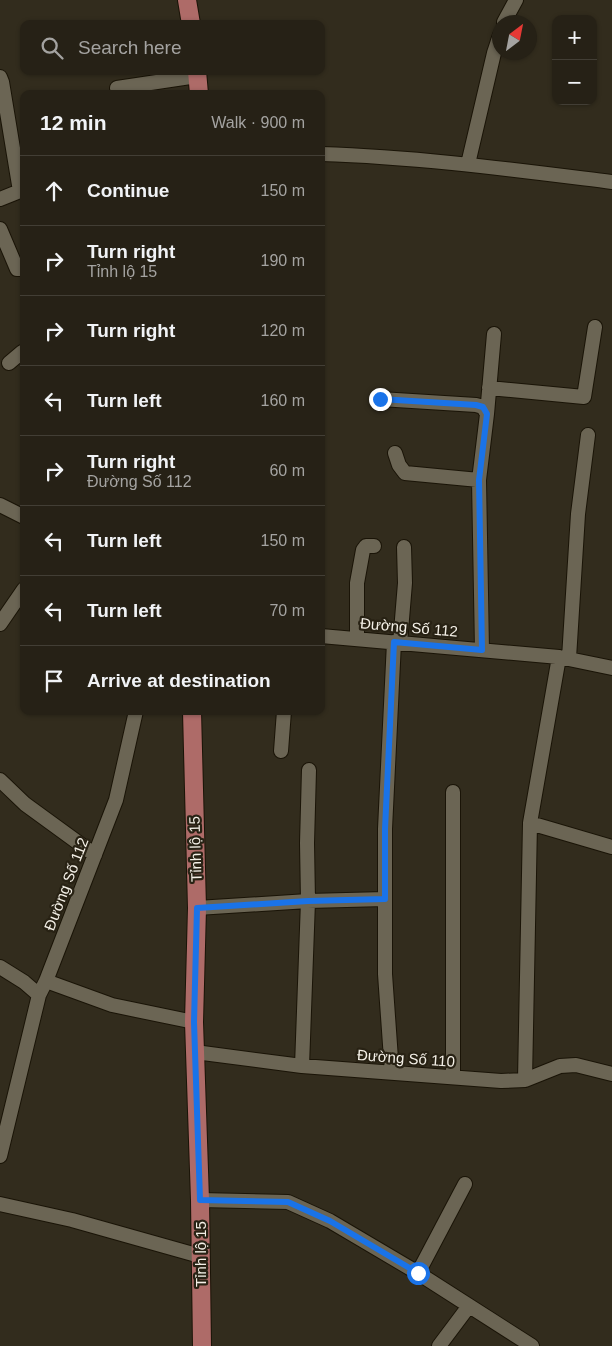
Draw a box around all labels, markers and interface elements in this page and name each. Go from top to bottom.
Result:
north arrow [492,15,537,60]
map controls [552,15,597,105]
button: + [552,15,597,60]
search box [20,20,325,75]
icon: search [38,34,66,62]
text: Search here [78,37,182,58]
button: − [552,60,597,105]
text: 12 min [40,111,107,134]
text: Walk · 900 m [211,114,305,131]
icon: ahead [40,177,68,205]
text: Continue [87,180,169,201]
text: 150 m [261,182,305,199]
text: Turn right [87,241,175,262]
icon: right [40,247,68,275]
text: 190 m [261,252,305,269]
text: Tỉnh lộ 15 [87,263,157,280]
icon: right [40,317,68,345]
text: Turn right [87,320,175,341]
text: 120 m [261,322,305,339]
icon: left [40,387,68,415]
route end [369,388,392,411]
text: Turn left [87,390,162,411]
text: 160 m [261,392,305,409]
text: Turn right [87,451,175,472]
icon: right [40,457,68,485]
text: 60 m [269,462,305,479]
text: Đường Số 112 [87,473,192,490]
icon: left [40,527,68,555]
text: Turn left [87,530,162,551]
text: 150 m [261,532,305,549]
icon: left [40,597,68,625]
text: Turn left [87,600,162,621]
text: 70 m [269,602,305,619]
street label: Đường Số 112 [359,614,459,640]
icon: arrive [40,667,68,695]
text: Arrive at destination [87,670,271,691]
street label: Tỉnh lộ 15 [185,816,205,882]
street label: Đường Số 112 [41,835,91,933]
street label: Đường Số 110 [357,1046,455,1070]
street label: Tỉnh lộ 15 [192,1221,209,1287]
route start [407,1262,430,1285]

